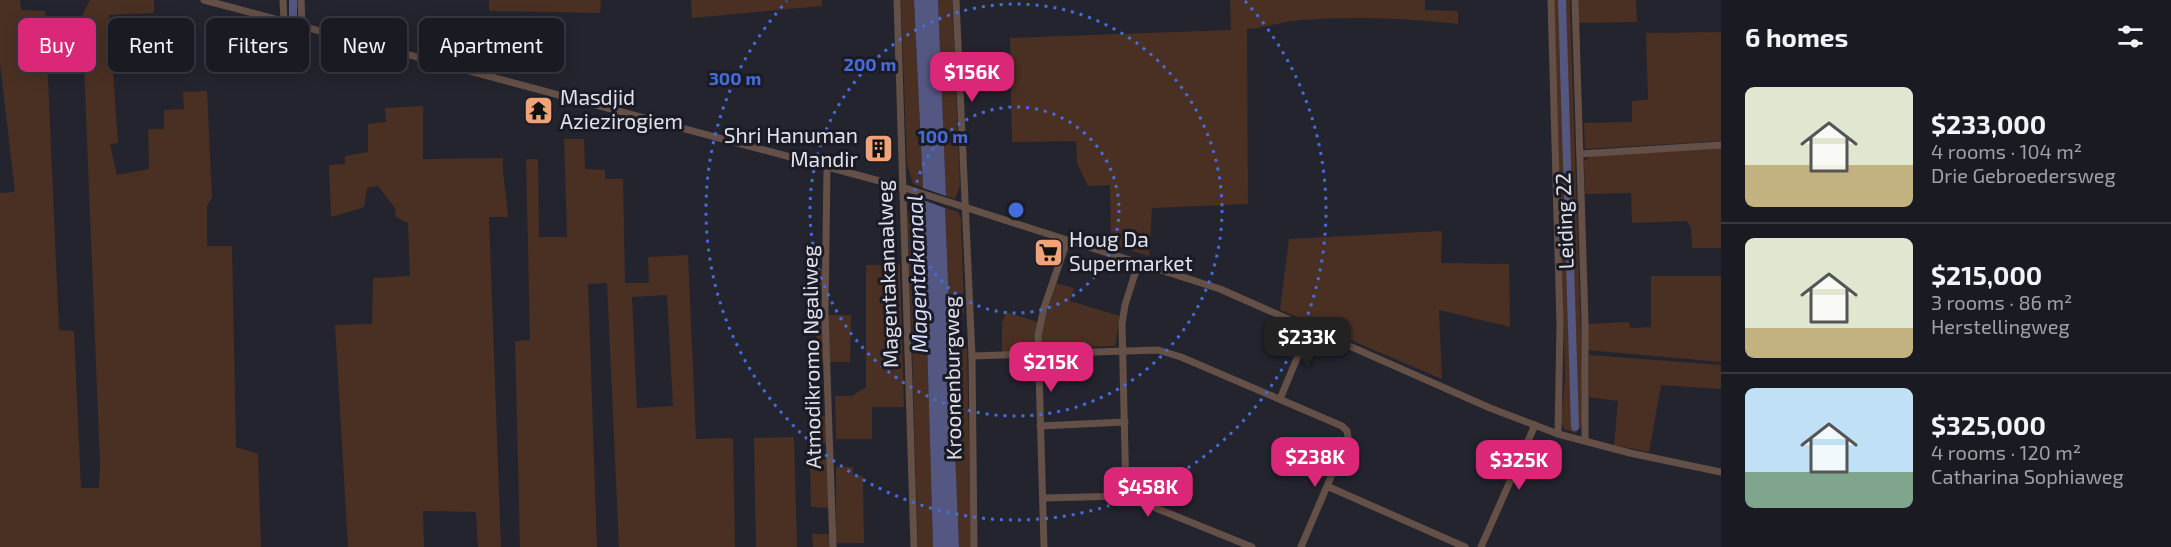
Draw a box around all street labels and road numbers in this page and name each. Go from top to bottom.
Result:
street label: Leiding 22 [1549,172,1578,270]
street label: Magentakanaalweg [871,179,902,369]
street label: Atmodikromo Ngaliweg [796,245,825,469]
street label: Kroonenburgweg [938,295,965,460]

